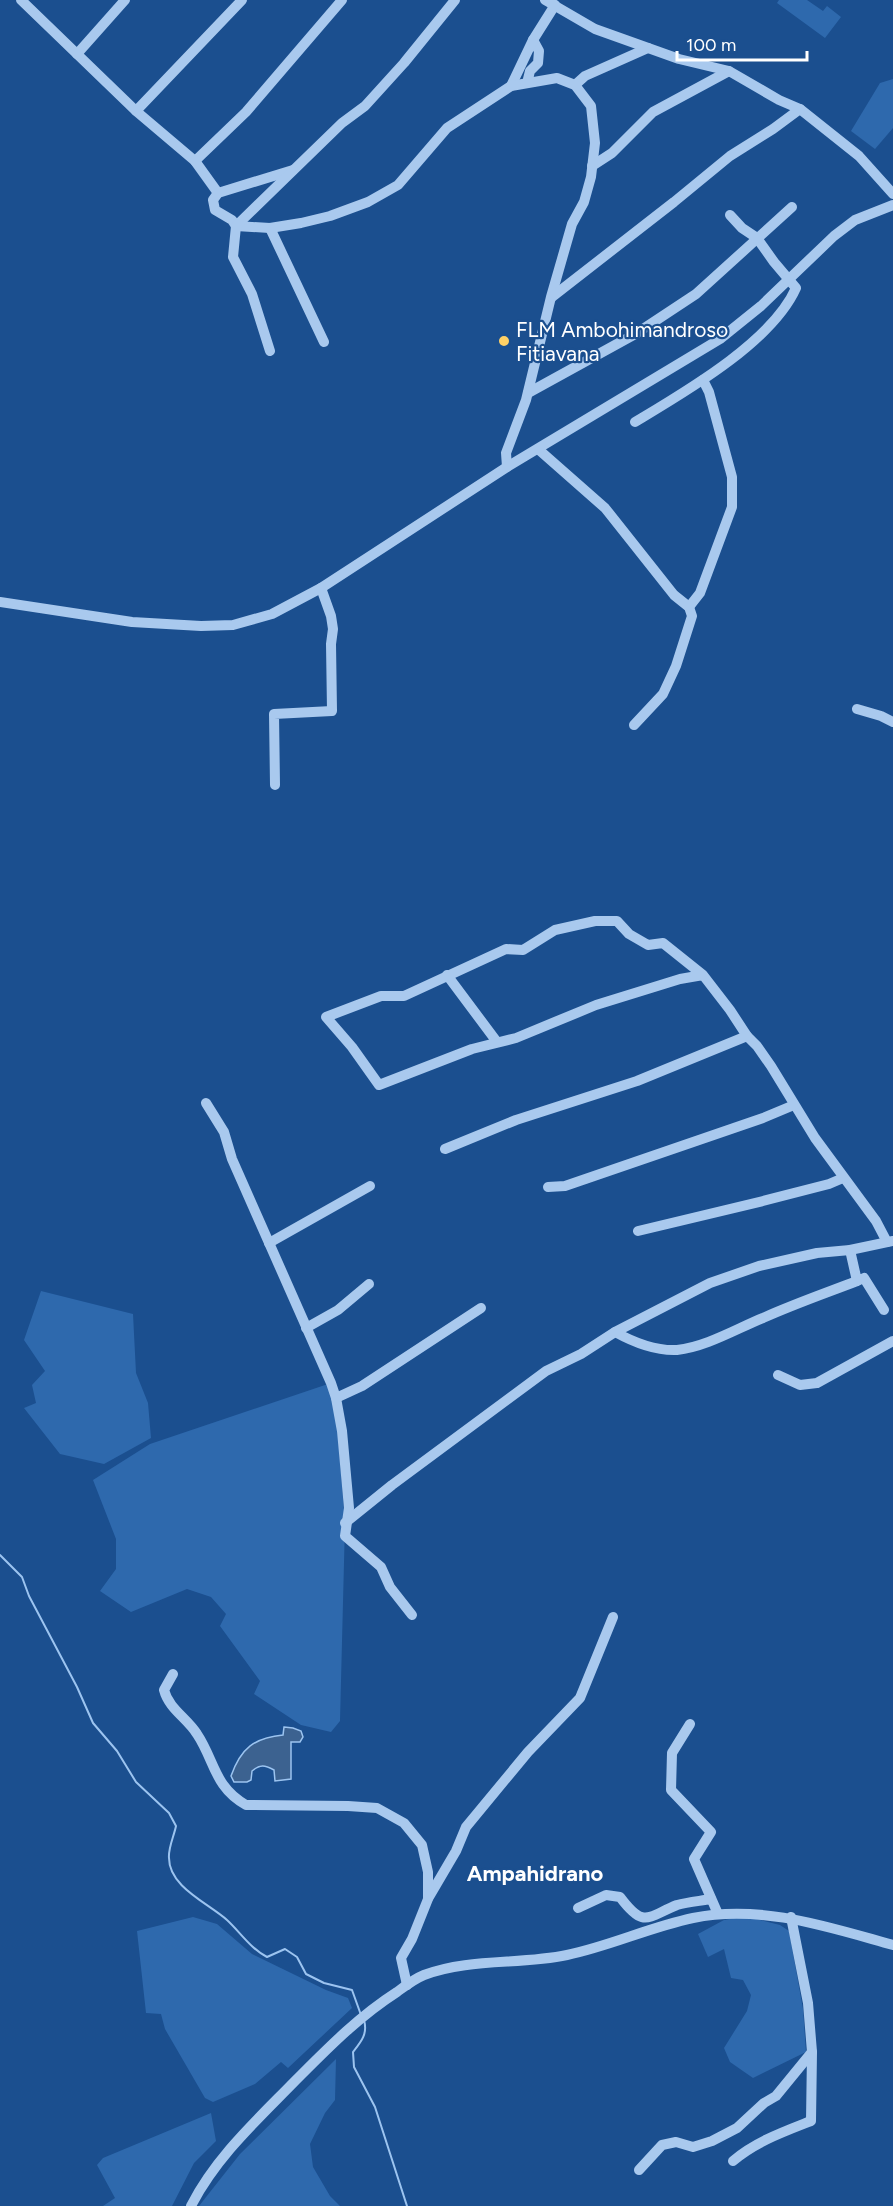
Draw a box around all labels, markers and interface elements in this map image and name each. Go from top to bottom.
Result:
scale bar [677,24,808,62]
text: 100 m [686,34,736,56]
place label: FLM Ambohimandroso Fitiavana [516,317,728,366]
marker: FLM Ambohimandroso Fitiavana [497,334,511,348]
district label: Ampahidrano [467,1860,604,1887]

